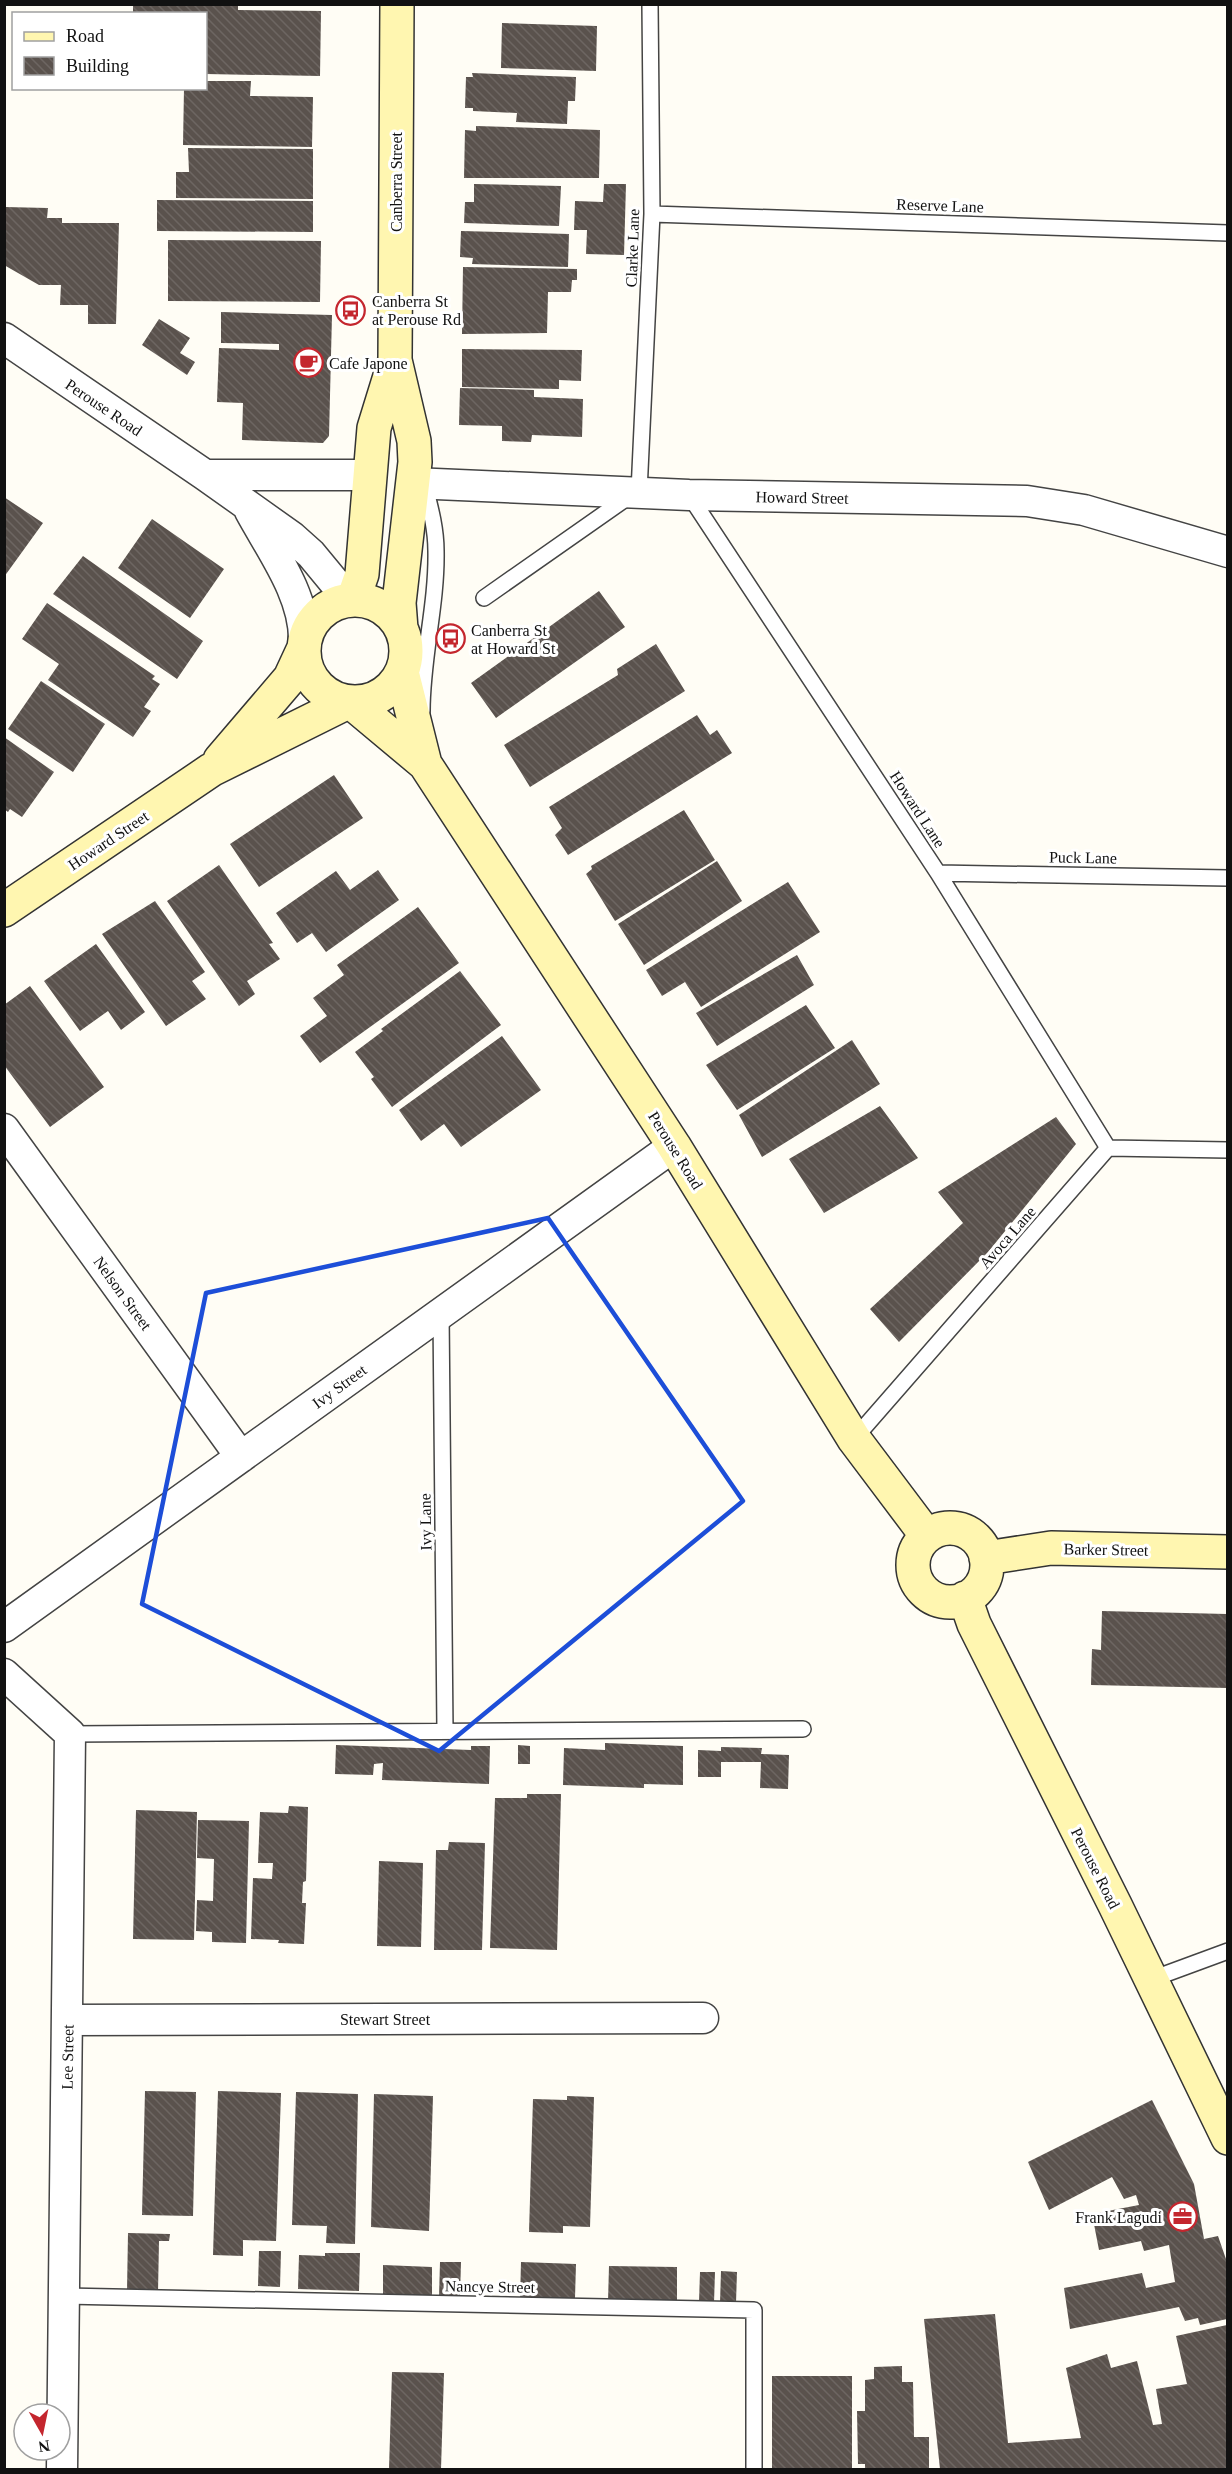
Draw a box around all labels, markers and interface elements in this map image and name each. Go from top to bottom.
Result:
legend [12,12,207,90]
text: Road [66,26,104,46]
text: Building [66,56,129,76]
street label: Canberra Street [388,131,405,232]
street label: Reserve Lane [896,195,984,216]
street label: Clarke Lane [623,208,642,288]
place label: Canberra St at Perouse Rd [372,293,461,328]
bus stop icon: Canberra St at Perouse Rd [335,294,367,326]
cafe icon: Cafe Japone [292,347,324,379]
place label: Cafe Japone [329,355,408,373]
street label: Perouse Road [62,376,145,439]
street label: Howard Street [755,488,849,507]
place label: Canberra St at Howard St [471,622,556,657]
bus stop icon: Canberra St at Howard St [434,623,466,655]
street label: Howard Lane [887,768,949,851]
street label: Howard Street [65,807,152,873]
street label: Puck Lane [1049,848,1117,867]
street label: Perouse Road [645,1108,706,1192]
street label: Avoca Lane [976,1203,1039,1272]
street label: Nelson Street [90,1253,155,1334]
street label: Ivy Street [309,1361,371,1413]
street label: Ivy Lane [417,1493,435,1551]
street label: Barker Street [1063,1540,1149,1559]
street label: Perouse Road [1068,1825,1123,1911]
street label: Stewart Street [340,2011,431,2028]
street label: Lee Street [58,2024,77,2090]
office icon: Frank Lagudi [1167,2201,1199,2233]
place label: Frank Lagudi [1075,2209,1163,2227]
street label: Nancye Street [445,2277,536,2297]
north arrow [12,2402,72,2462]
text: N [37,2437,51,2456]

